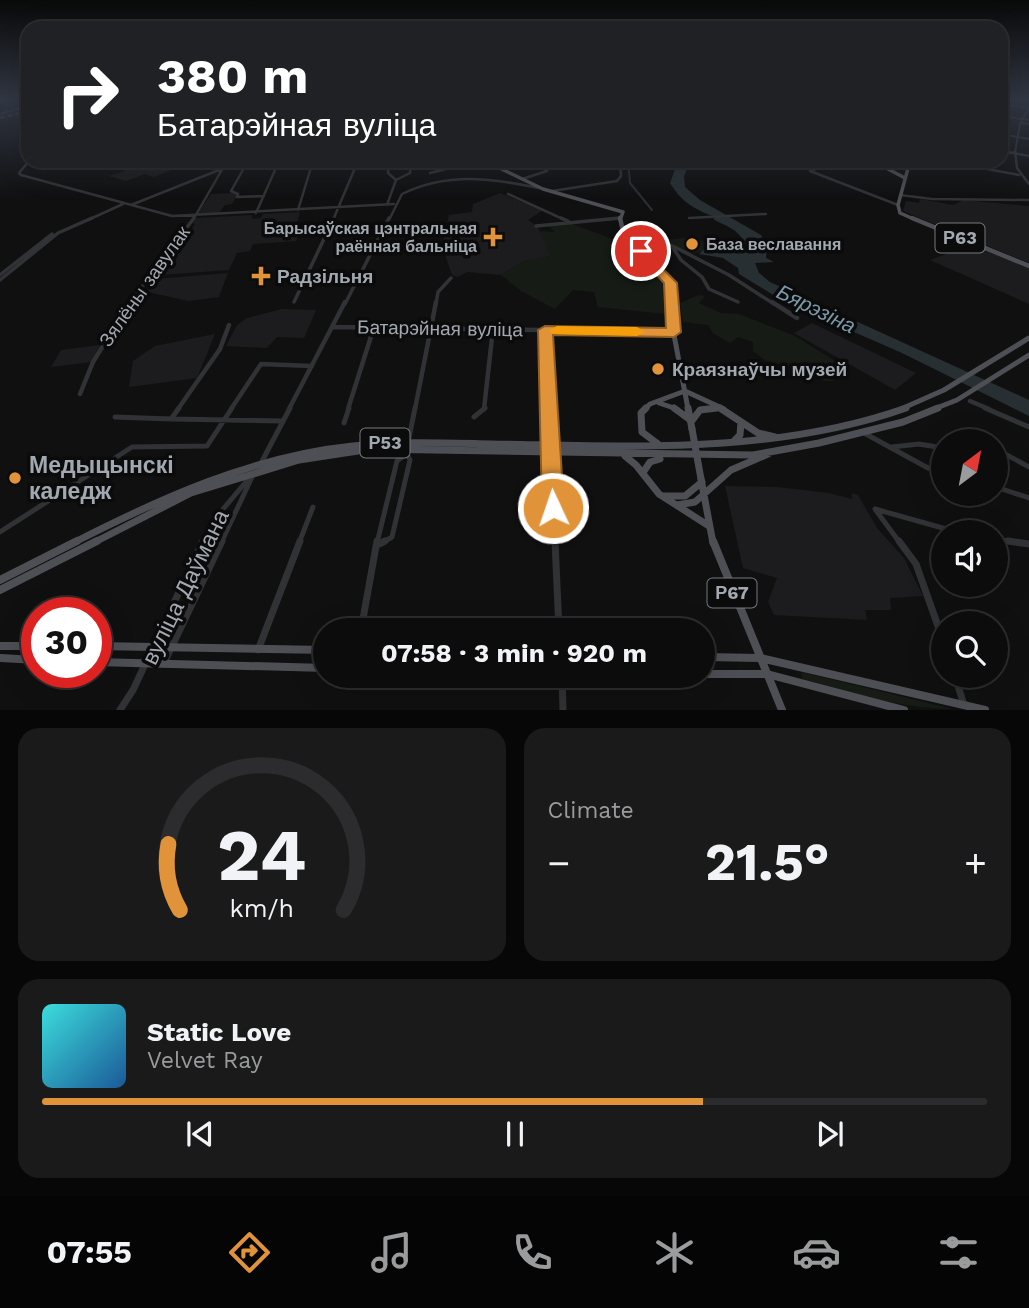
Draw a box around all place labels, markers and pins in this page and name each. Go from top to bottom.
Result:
place label: Барысаўская цэнтральная раённая бальніца [264,219,477,256]
pin [611,221,671,281]
marker: Барысаўская цэнтральная раённая бальніца [483,227,503,247]
place label: База веславання [706,235,841,254]
marker: База веславання [684,236,700,252]
place label: Радзільня [277,265,373,288]
marker: Радзільня [251,266,271,286]
place label: Краязнаўчы музей [672,358,847,381]
marker: Краязнаўчы музей [650,361,666,377]
place label: Медыцынскі каледж [29,452,174,505]
marker: Медыцынскі каледж [7,470,23,486]

